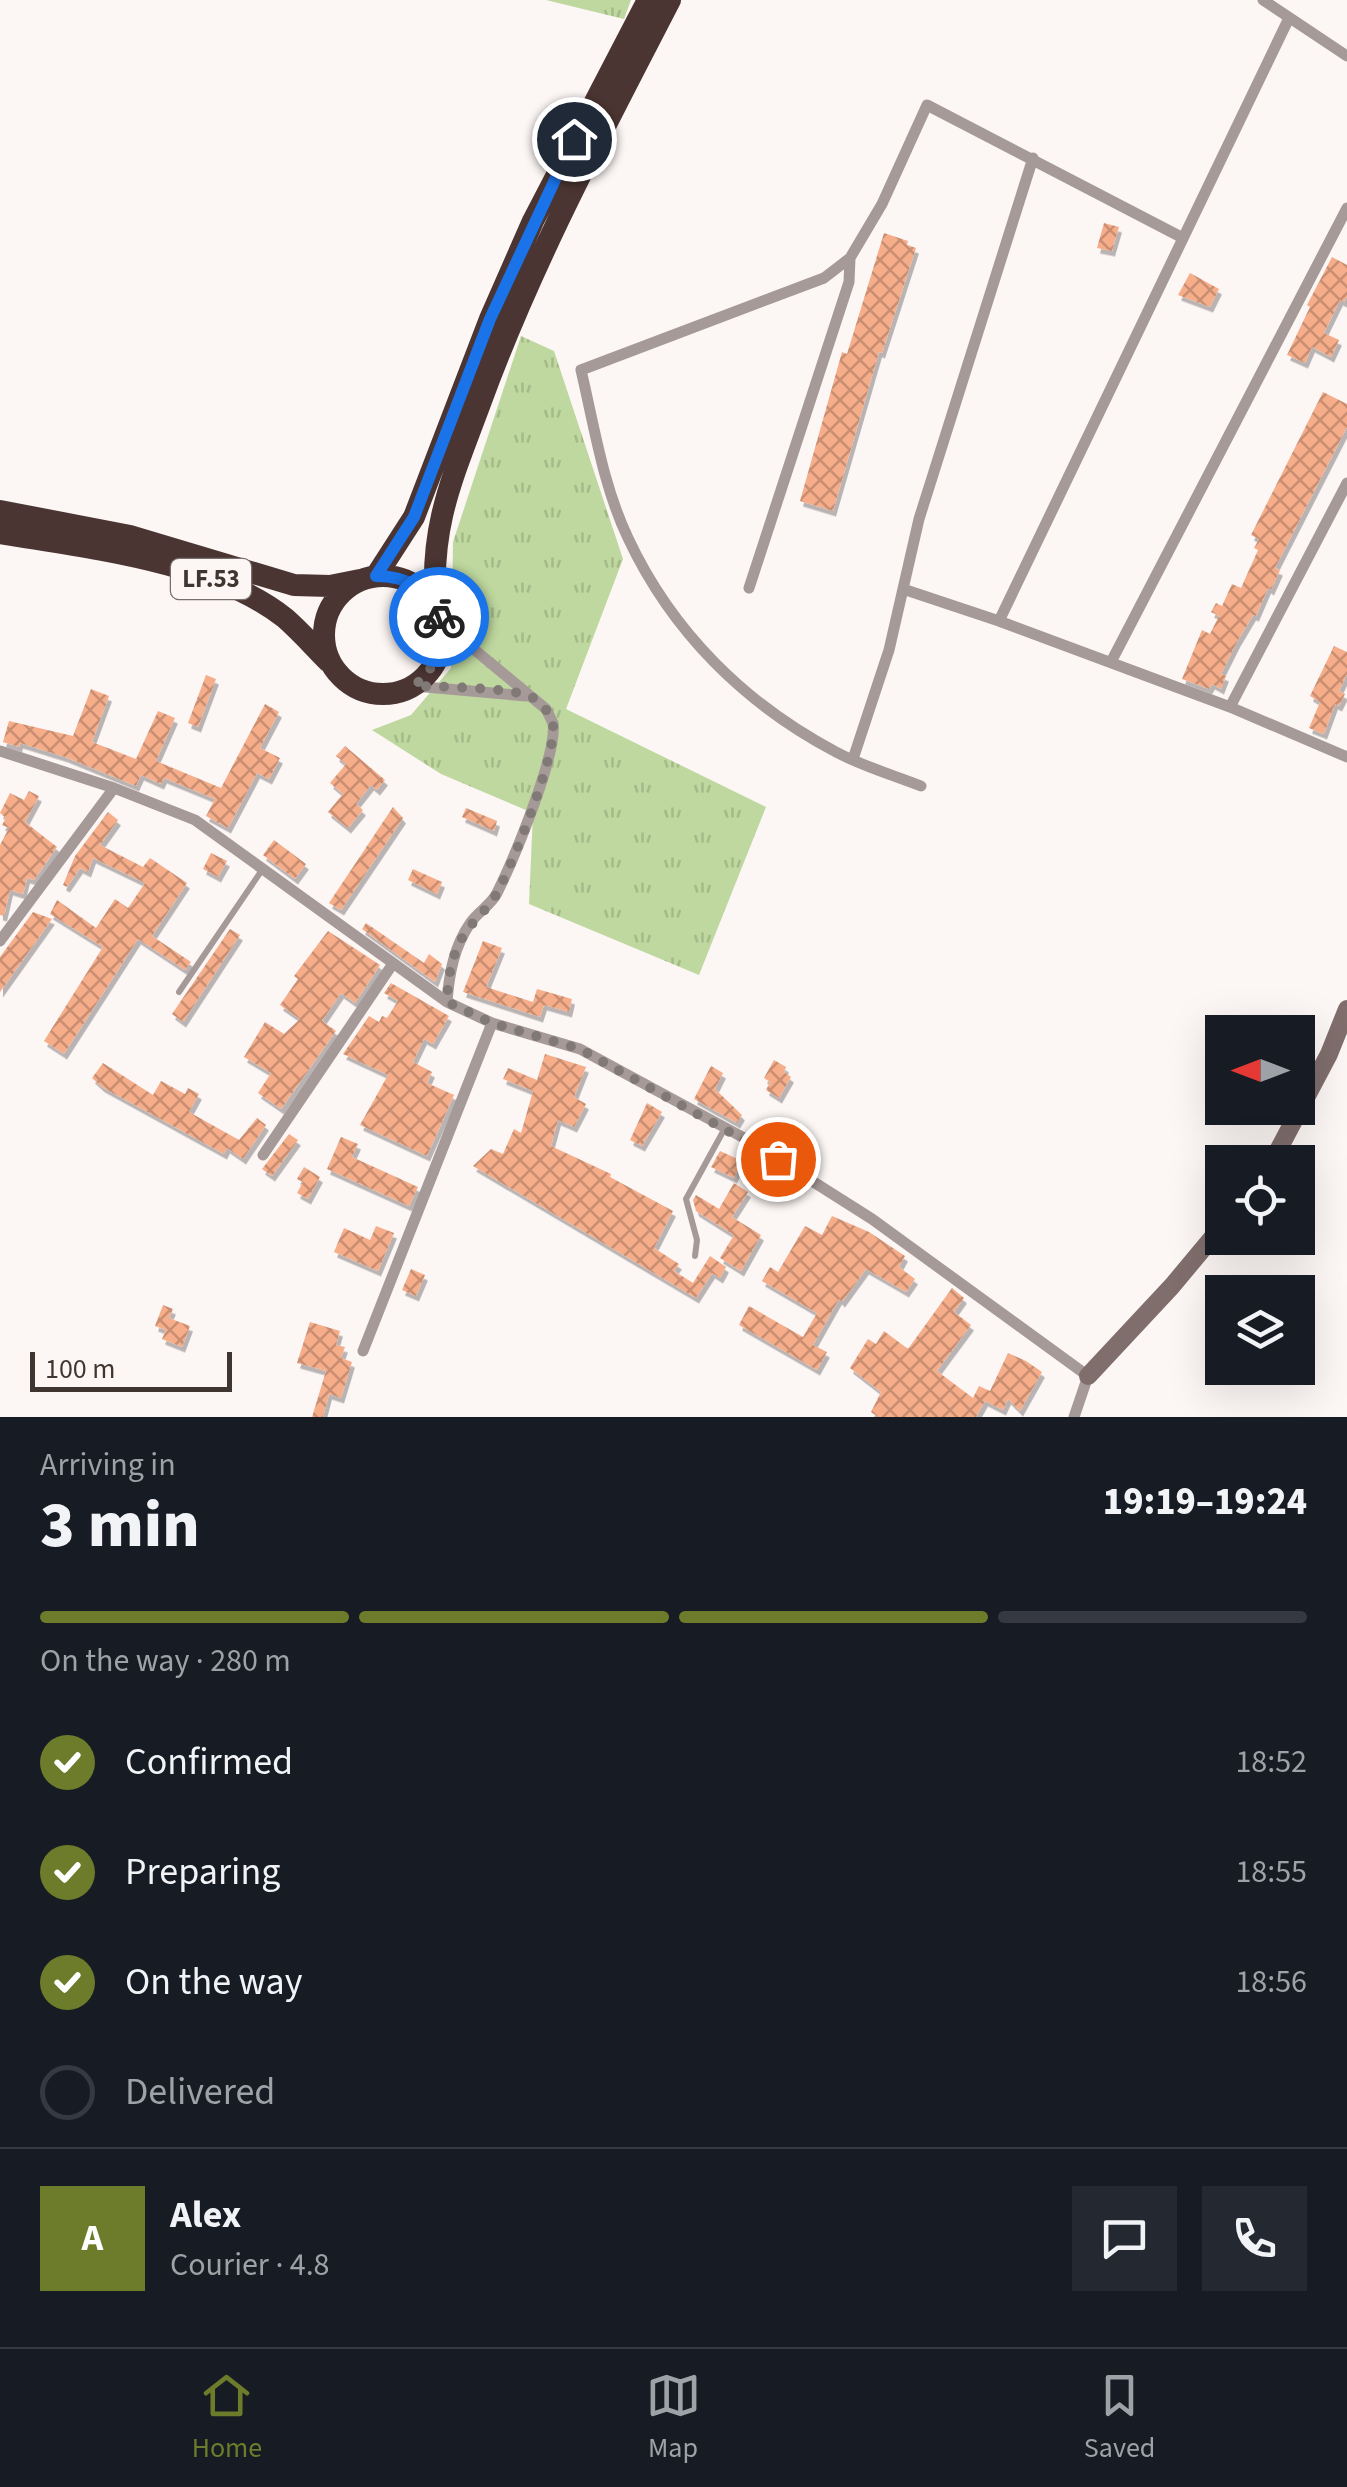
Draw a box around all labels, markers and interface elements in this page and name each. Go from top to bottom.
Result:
pin [532,97,617,182]
icon: home [547,112,602,167]
road number: LF.53 [171,559,251,599]
courier [389,567,489,667]
icon: bike [412,590,467,645]
north arrow [1205,1015,1315,1125]
map controls [1205,1015,1315,1385]
pin [736,1117,821,1202]
icon: bag [751,1132,806,1187]
button: locate [1205,1145,1315,1255]
button: layers [1205,1275,1315,1385]
scale bar [30,1347,232,1392]
text: 100 m [45,1349,116,1389]
text: Arriving in [40,1442,176,1488]
text: 19:19–19:24 [1103,1475,1307,1529]
text: 3 min [40,1479,200,1572]
text: On the way · 280 m [40,1638,291,1684]
icon: check [40,1735,95,1790]
text: Confirmed [125,1735,293,1789]
text: 18:52 [1235,1739,1307,1785]
icon: check [40,1845,95,1900]
text: Preparing [125,1845,280,1899]
text: 18:55 [1235,1849,1307,1895]
icon: check [40,1955,95,2010]
text: On the way [125,1955,302,2009]
text: 18:56 [1235,1959,1307,2005]
text: Delivered [125,2065,275,2119]
button: chat [1072,2186,1177,2291]
button: phone [1202,2186,1307,2291]
text: Alex [170,2188,241,2242]
text: A [82,2211,103,2265]
text: Courier · 4.8 [170,2242,330,2288]
tab: Home [192,2368,262,2468]
tab: Map [646,2368,701,2468]
tab: Saved [1084,2368,1155,2468]

